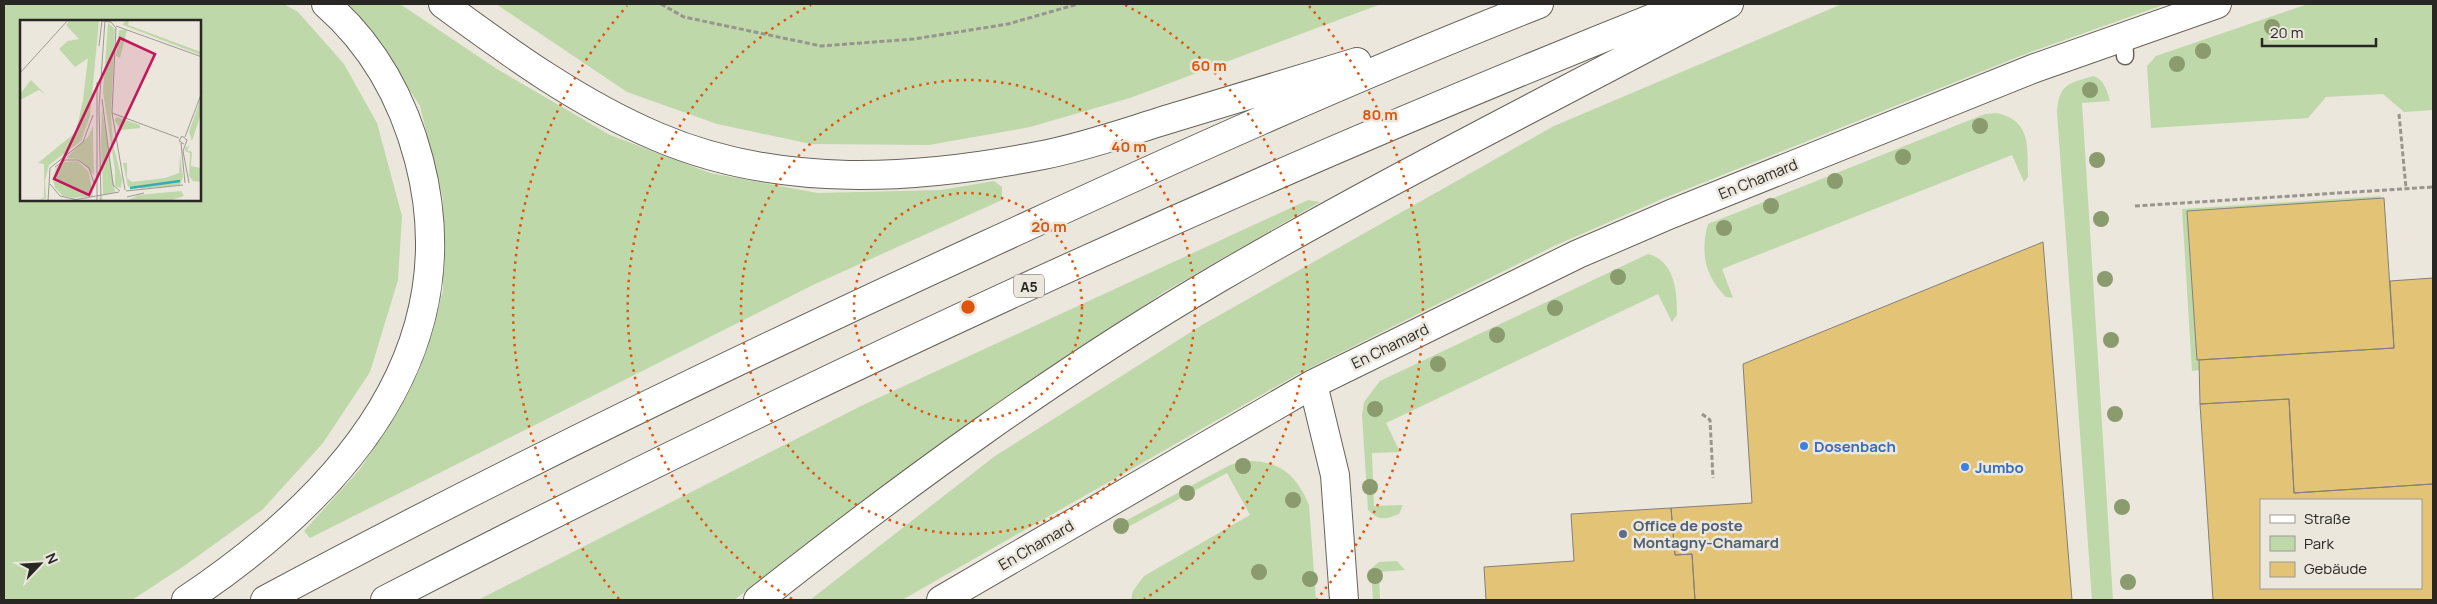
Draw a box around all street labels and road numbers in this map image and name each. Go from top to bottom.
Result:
street label: En Chamard [1715,154,1801,204]
road number: A5 [1014,274,1044,298]
street label: En Chamard [1348,318,1432,374]
street label: En Chamard [995,515,1077,575]

